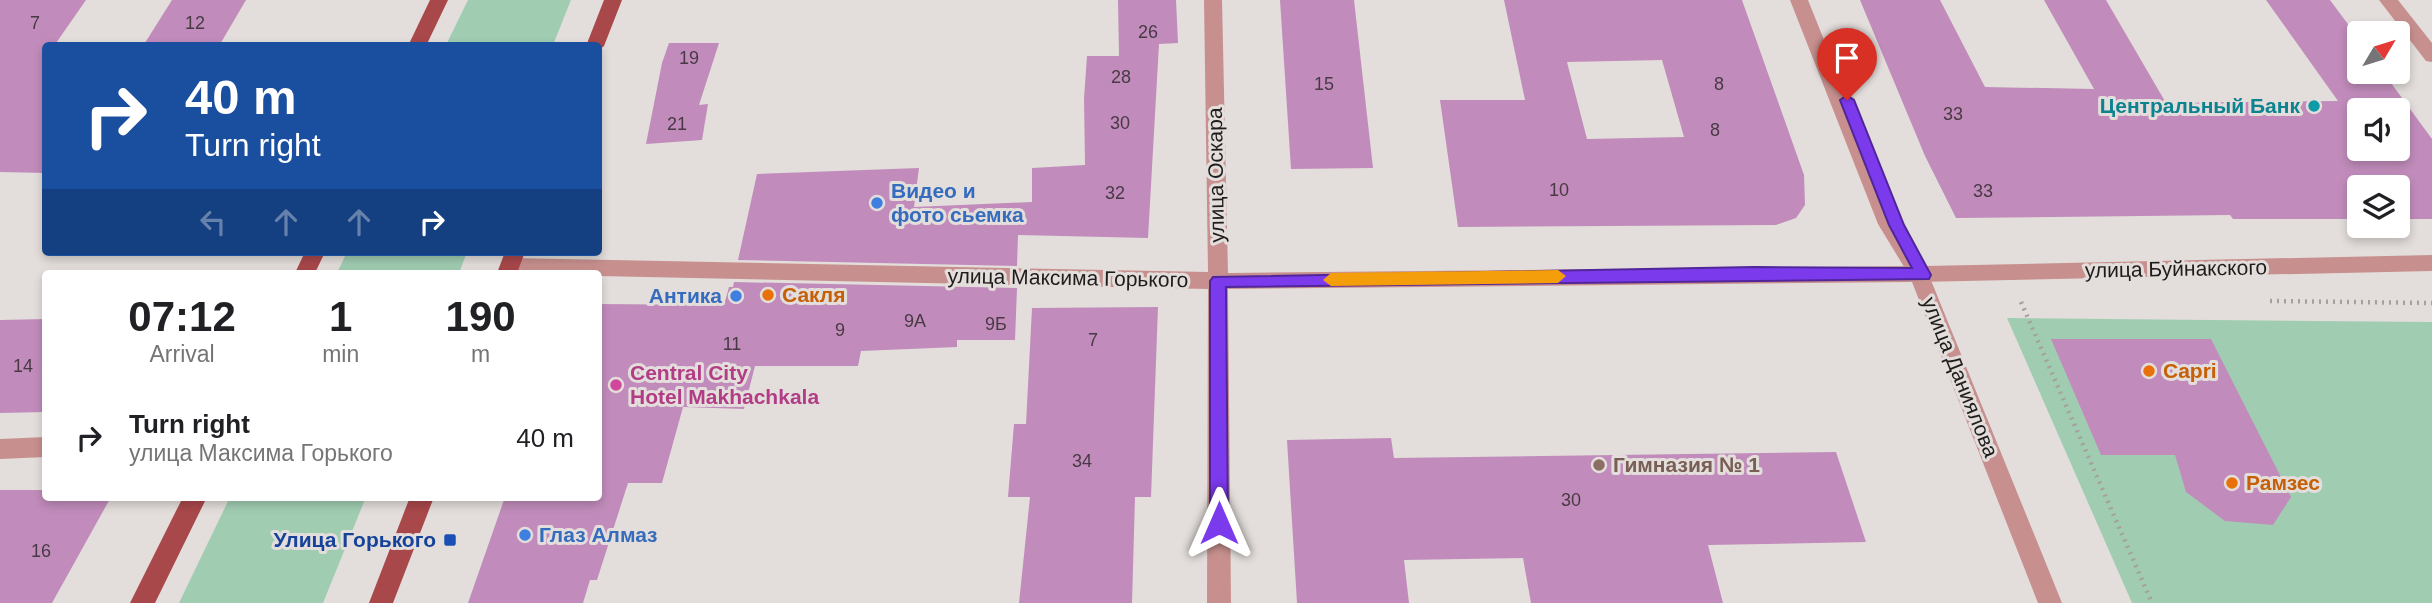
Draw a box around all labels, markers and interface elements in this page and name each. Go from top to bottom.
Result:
house number: 7 [30,13,40,33]
house number: 12 [185,13,205,33]
north arrow [2347,21,2410,84]
map controls [2347,21,2410,238]
house number: 26 [1138,22,1158,42]
pin [1817,28,1877,100]
icon: arrive [1828,39,1866,77]
house number: 19 [679,48,699,68]
house number: 28 [1111,67,1131,87]
icon: right [70,70,161,161]
text: 40 m [185,70,297,124]
house number: 15 [1314,74,1334,94]
house number: 8 [1714,74,1724,94]
place label: Центральный Банк [2100,94,2300,117]
marker: Центральный Банк [2306,98,2322,114]
button: sound [2347,98,2410,161]
house number: 33 [1943,104,1963,124]
street label: улица Оскара [1203,107,1228,243]
house number: 30 [1110,113,1130,133]
house number: 21 [667,114,687,134]
house number: 8 [1710,120,1720,140]
text: Turn right [185,127,321,163]
button: layers [2347,175,2410,238]
place label: Видео и фото сьемка [891,179,1024,226]
house number: 10 [1549,180,1569,200]
house number: 33 [1973,181,1993,201]
house number: 32 [1105,183,1125,203]
marker: Видео и фото сьемка [869,195,885,211]
icon: left [194,203,232,241]
icon: ahead [267,203,305,241]
icon: ahead [340,203,378,241]
icon: right [413,203,451,241]
street label: улица Буйнакского [2085,255,2267,282]
street label: улица Максима Горького [947,264,1189,291]
place label: Сакля [782,283,845,306]
place label: Антика [649,284,722,307]
marker: Сакля [760,287,776,303]
marker: Антика [728,288,744,304]
text: 07:12 [128,293,236,340]
text: 1 [329,293,352,340]
text: 190 [446,293,516,340]
street label: улица Даниялова [1918,293,2003,461]
house number: 9А [904,311,926,331]
house number: 9Б [985,314,1007,334]
house number: 9 [835,320,845,340]
house number: 7 [1088,330,1098,350]
house number: 11 [723,334,741,354]
text: Arrival [149,341,215,367]
text: min [322,341,359,367]
text: m [471,341,490,367]
house number: 14 [13,356,33,376]
place label: Capri [2163,359,2217,382]
place label: Central City Hotel Makhachkala [630,361,819,408]
marker: Capri [2141,363,2157,379]
marker: Central City Hotel Makhachkala [608,377,624,393]
text: Turn right [129,409,250,439]
icon: right [70,419,108,457]
text: 40 m [516,423,574,453]
text: улица Максима Горького [129,440,393,466]
house number: 34 [1072,451,1092,471]
place label: Гимназия № 1 [1613,453,1760,476]
marker: Гимназия № 1 [1591,457,1607,473]
place label: Рамзес [2246,471,2320,494]
marker: Рамзес [2224,475,2240,491]
position arrow [1182,486,1256,560]
house number: 30 [1561,490,1581,510]
place label: Глаз Алмаз [539,523,658,546]
marker: Глаз Алмаз [517,527,533,543]
place label: Улица Горького [274,528,436,551]
marker: Улица Горького [442,532,458,548]
house number: 16 [31,541,51,561]

